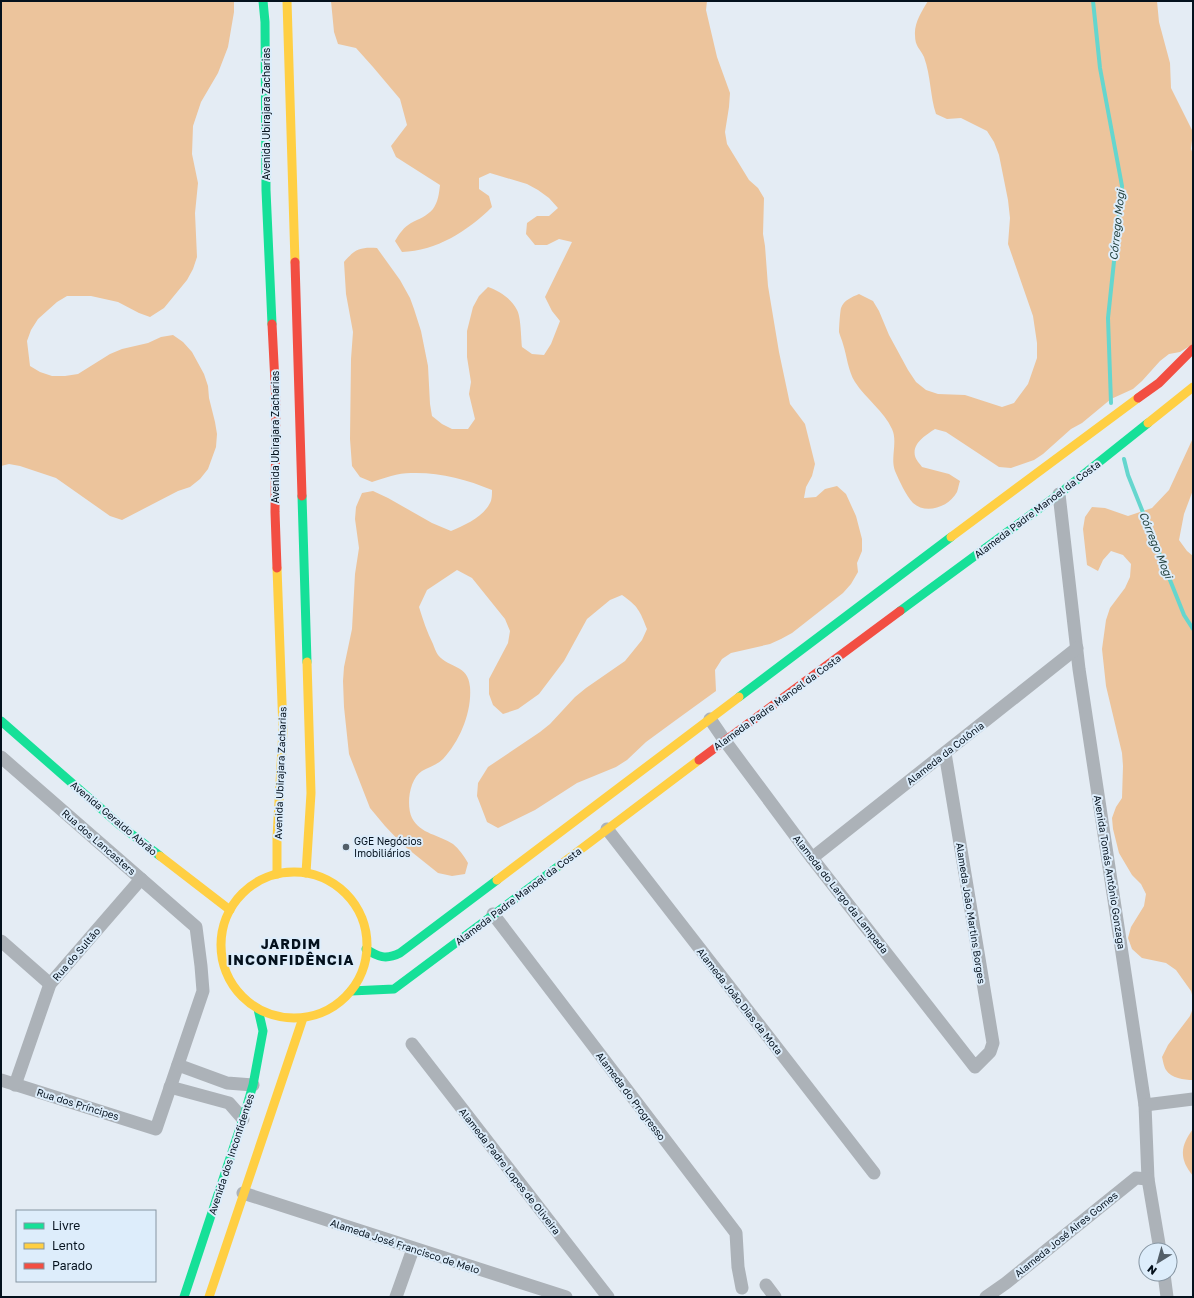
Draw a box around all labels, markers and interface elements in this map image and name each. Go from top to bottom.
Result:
street label: Avenida Ubirajara Zacharias [260,48,272,180]
water label: Córrego Mogi [1106,187,1128,261]
street label: Avenida Ubirajara Zacharias [269,371,281,503]
street label: Alameda Padre Manoel da Costa [972,458,1102,560]
water label: Córrego Mogi [1136,510,1177,582]
street label: Alameda Padre Manoel da Costa [711,652,843,752]
street label: Avenida Ubirajara Zacharias [272,706,288,840]
street label: Alameda da Colônia [904,719,986,787]
street label: Avenida Geraldo Abrão [68,778,160,858]
street label: Avenida Tomás Antônio Gonzaga [1092,794,1128,950]
street label: Rua dos Lancasters [60,807,138,877]
street label: Alameda do Largo da Lampada [791,832,891,956]
place label: GGE Negócios Imobiliários [354,835,422,859]
marker: GGE Negócios Imobiliários [341,842,351,852]
street label: Alameda João Martins Borges [954,842,988,984]
street label: Alameda Padre Manoel da Costa [453,845,583,947]
street label: Rua do Sultão [50,925,102,983]
district label: JARDIM INCONFIDÊNCIA [228,935,354,968]
street label: Alameda João Dias da Mota [695,945,785,1057]
street label: Alameda do Progresso [594,1049,668,1143]
street label: Rua dos Príncipes [35,1086,121,1122]
street label: Avenida dos Inconfidentes [206,1092,256,1216]
street label: Alameda Padre Lopes de Oliveira [457,1105,563,1237]
street label: Alameda José Aires Gomes [1012,1189,1120,1279]
legend [16,1210,156,1282]
street label: Alameda José Francisco de Melo [329,1216,481,1276]
text: Livre [52,1218,80,1233]
text: Lento [52,1238,85,1253]
north arrow [1138,1242,1178,1282]
text: Parado [52,1258,92,1273]
text: N [1144,1263,1159,1278]

